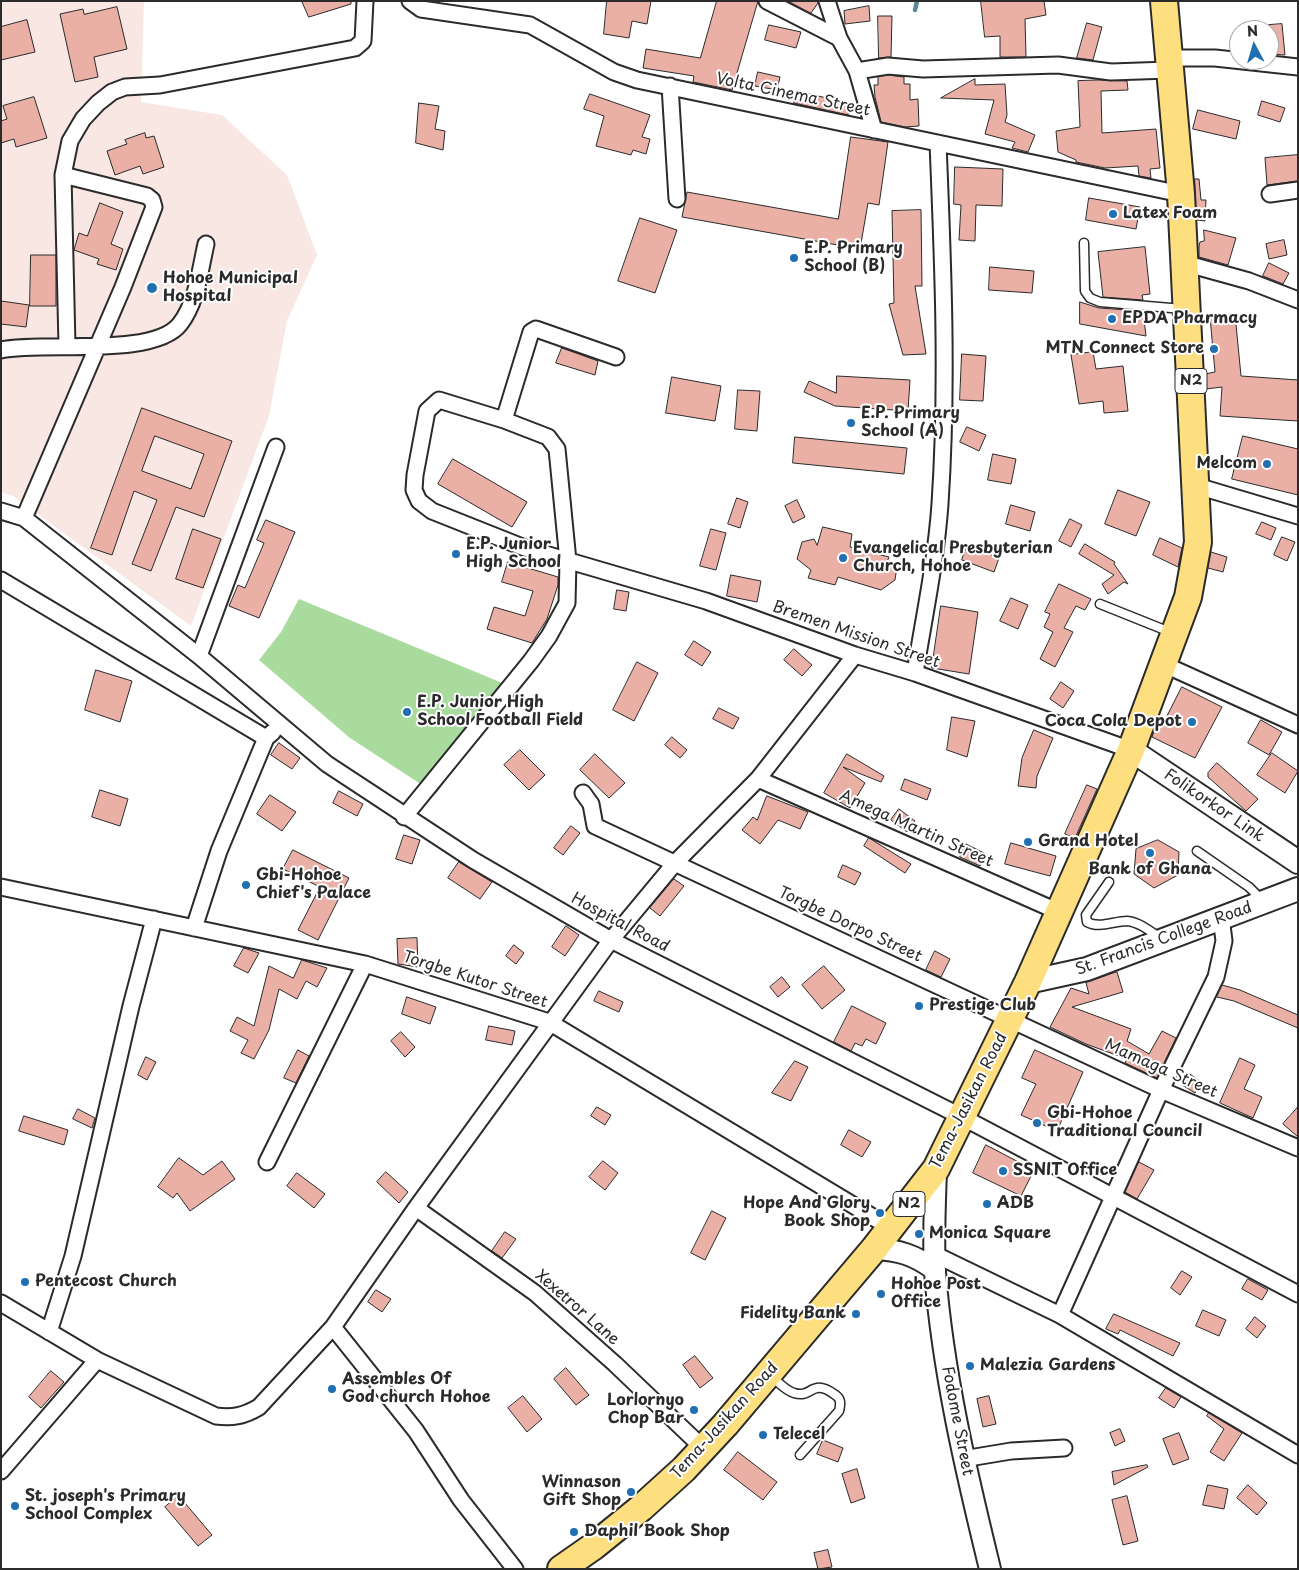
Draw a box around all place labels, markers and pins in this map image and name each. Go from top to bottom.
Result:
place label: Latex Foam [1123,204,1217,224]
marker: Latex Foam [1107,208,1119,220]
place label: E.P. Primary School (B) [804,239,903,277]
marker: E.P. Primary School (B) [788,252,800,264]
place label: Hohoe Municipal Hospital [163,269,298,307]
marker: Hohoe Municipal Hospital [145,281,159,295]
place label: EPDA Pharmacy [1122,309,1257,329]
marker: EPDA Pharmacy [1106,313,1118,325]
place label: MTN Connect Store [1046,339,1204,359]
marker: MTN Connect Store [1208,343,1220,355]
place label: E.P. Primary School (A) [861,404,960,442]
marker: E.P. Primary School (A) [845,417,857,429]
place label: Melcom [1196,454,1257,474]
marker: Melcom [1261,458,1273,470]
place label: E.P. Junior High School [466,535,561,573]
place label: Evangelical Presbyterian Church, Hohoe [853,539,1053,577]
marker: E.P. Junior High School [450,548,462,560]
marker: Evangelical Presbyterian Church, Hohoe [837,552,849,564]
place label: E.P. Junior High School Football Field [417,693,583,731]
marker: E.P. Junior High School Football Field [401,706,413,718]
place label: Coca Cola Depot [1045,712,1182,732]
marker: Coca Cola Depot [1186,716,1198,728]
place label: Grand Hotel [1038,832,1138,852]
marker: Grand Hotel [1022,836,1034,848]
marker: Bank of Ghana [1144,847,1156,859]
place label: Bank of Ghana [1088,860,1212,880]
place label: Gbi-Hohoe Chief's Palace [256,866,371,904]
marker: Gbi-Hohoe Chief's Palace [240,879,252,891]
place label: Prestige Club [929,996,1036,1016]
marker: Prestige Club [913,1000,925,1012]
place label: Gbi-Hohoe Traditional Council [1047,1104,1202,1142]
marker: Gbi-Hohoe Traditional Council [1031,1117,1043,1129]
place label: SSNIT Office [1013,1161,1117,1181]
marker: SSNIT Office [997,1165,1009,1177]
place label: Hope And Glory Book Shop [743,1194,870,1232]
place label: ADB [997,1194,1034,1214]
marker: ADB [981,1198,993,1210]
marker: Hope And Glory Book Shop [874,1207,886,1219]
place label: Monica Square [929,1224,1051,1244]
marker: Monica Square [913,1228,925,1240]
place label: Pentecost Church [35,1272,177,1292]
place label: Hohoe Post Office [891,1275,981,1313]
marker: Pentecost Church [19,1276,31,1288]
marker: Hohoe Post Office [875,1288,887,1300]
place label: Fidelity Bank [740,1304,846,1324]
marker: Fidelity Bank [850,1308,862,1320]
place label: Malezia Gardens [980,1356,1116,1376]
marker: Malezia Gardens [964,1360,976,1372]
place label: Assembles Of God church Hohoe [342,1370,490,1408]
marker: Assembles Of God church Hohoe [326,1383,338,1395]
place label: Lorlornyo Chop Bar [607,1391,684,1429]
marker: Lorlornyo Chop Bar [688,1404,700,1416]
place label: Telecel [773,1425,825,1445]
marker: Telecel [757,1429,769,1441]
place label: Winnason Gift Shop [542,1473,621,1511]
marker: Winnason Gift Shop [625,1486,637,1498]
place label: St. joseph's Primary School Complex [25,1487,186,1525]
marker: St. joseph's Primary School Complex [9,1500,21,1512]
place label: Daphil Book Shop [584,1522,730,1542]
marker: Daphil Book Shop [568,1526,580,1538]

